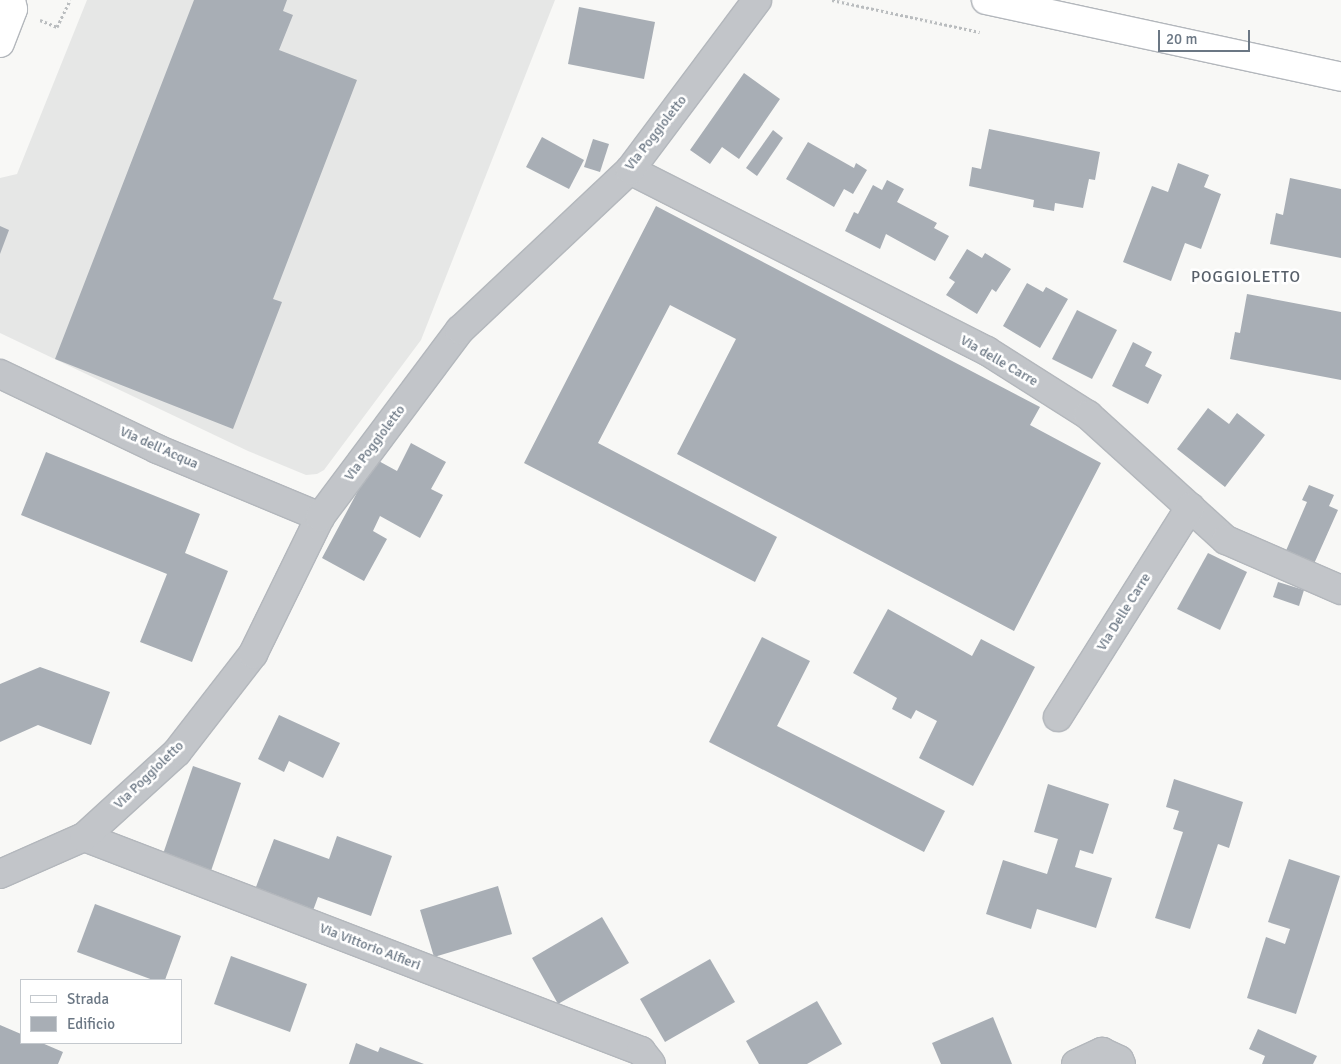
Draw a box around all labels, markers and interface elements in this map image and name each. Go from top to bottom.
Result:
scale bar [1161,20,1254,52]
text: 20 m [1166,30,1197,48]
street label: Via Poggioletto [621,92,691,174]
district label: POGGIOLETTO [1190,267,1302,287]
street label: Via delle Carre [957,332,1041,390]
street label: Via Poggioletto [341,402,409,484]
street label: Via dell'Acqua [117,423,201,473]
street label: Via Delle Carre [1093,570,1155,654]
street label: Via Poggioletto [111,737,187,813]
street label: Via Vittorio Alfieri [317,920,423,974]
legend [20,979,182,1044]
text: Strada [67,990,109,1008]
text: Edificio [67,1015,115,1033]

